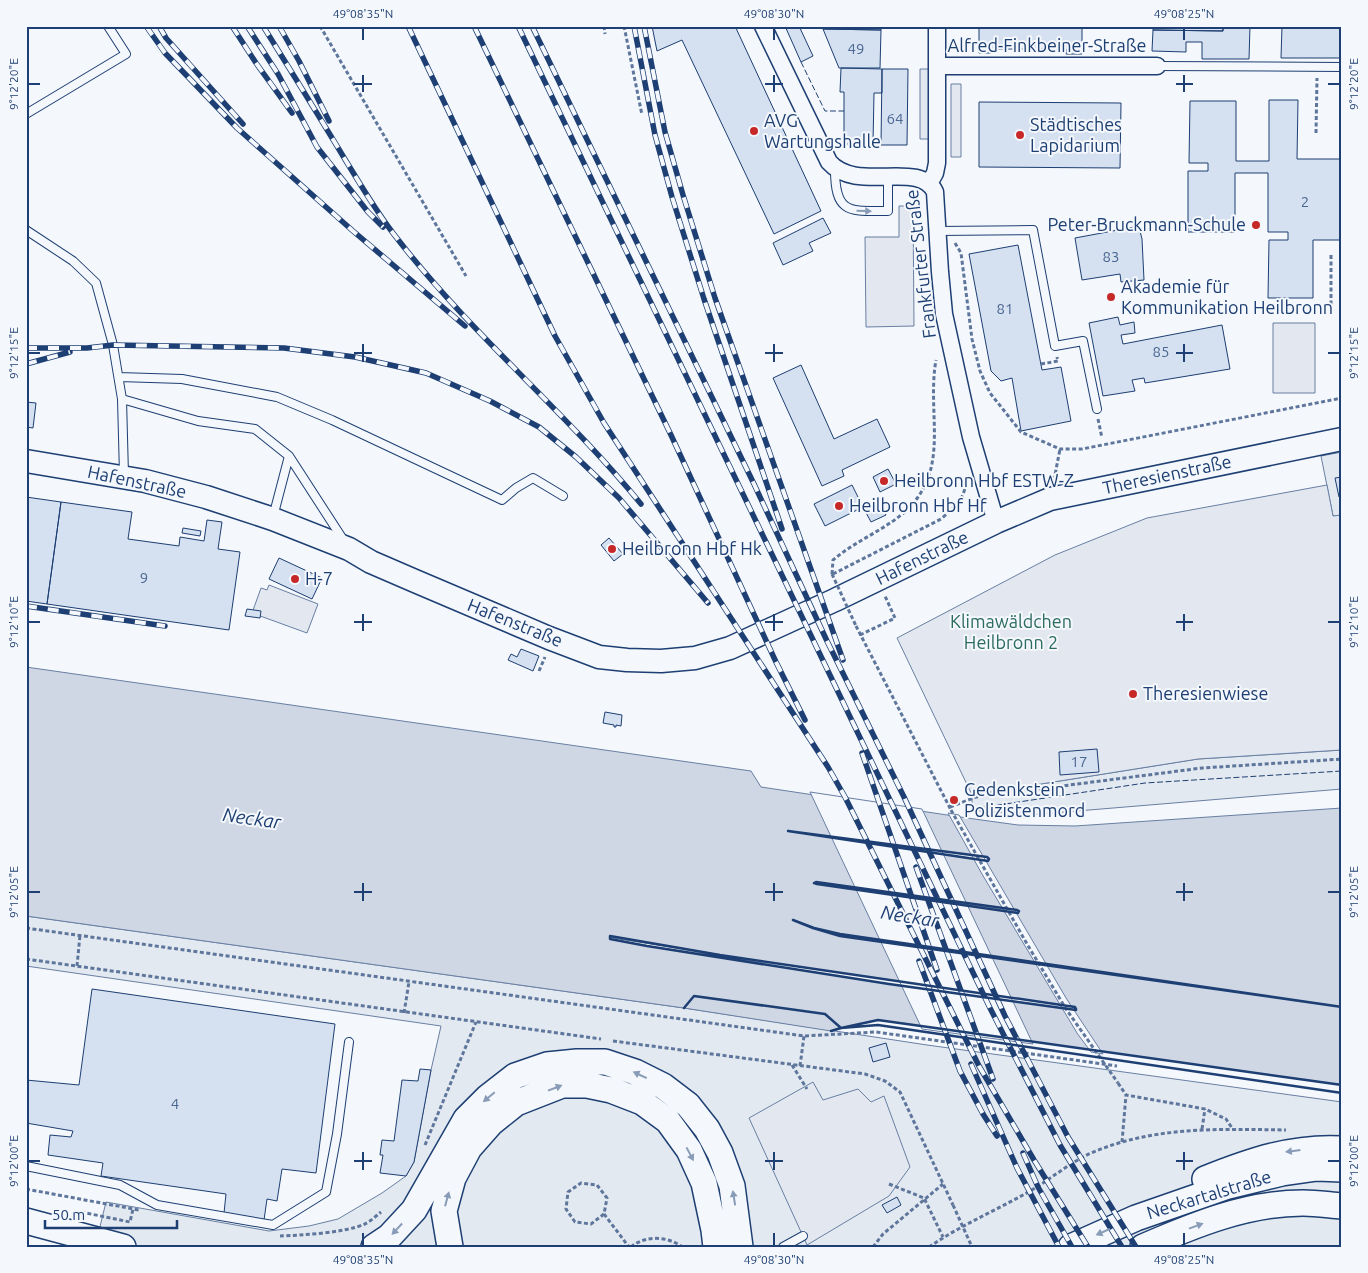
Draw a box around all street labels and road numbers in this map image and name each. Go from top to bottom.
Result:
street label: Alfred-Finkbeiner-Straße [947,35,1147,55]
street label: Frankfurter Straße [901,189,939,340]
street label: Theresienstraße [1101,451,1233,497]
street label: Hafenstraße [86,461,188,501]
street label: Hafenstraße [872,526,971,588]
street label: Hafenstraße [465,594,566,650]
street label: Neckartalstraße [1144,1166,1273,1222]

